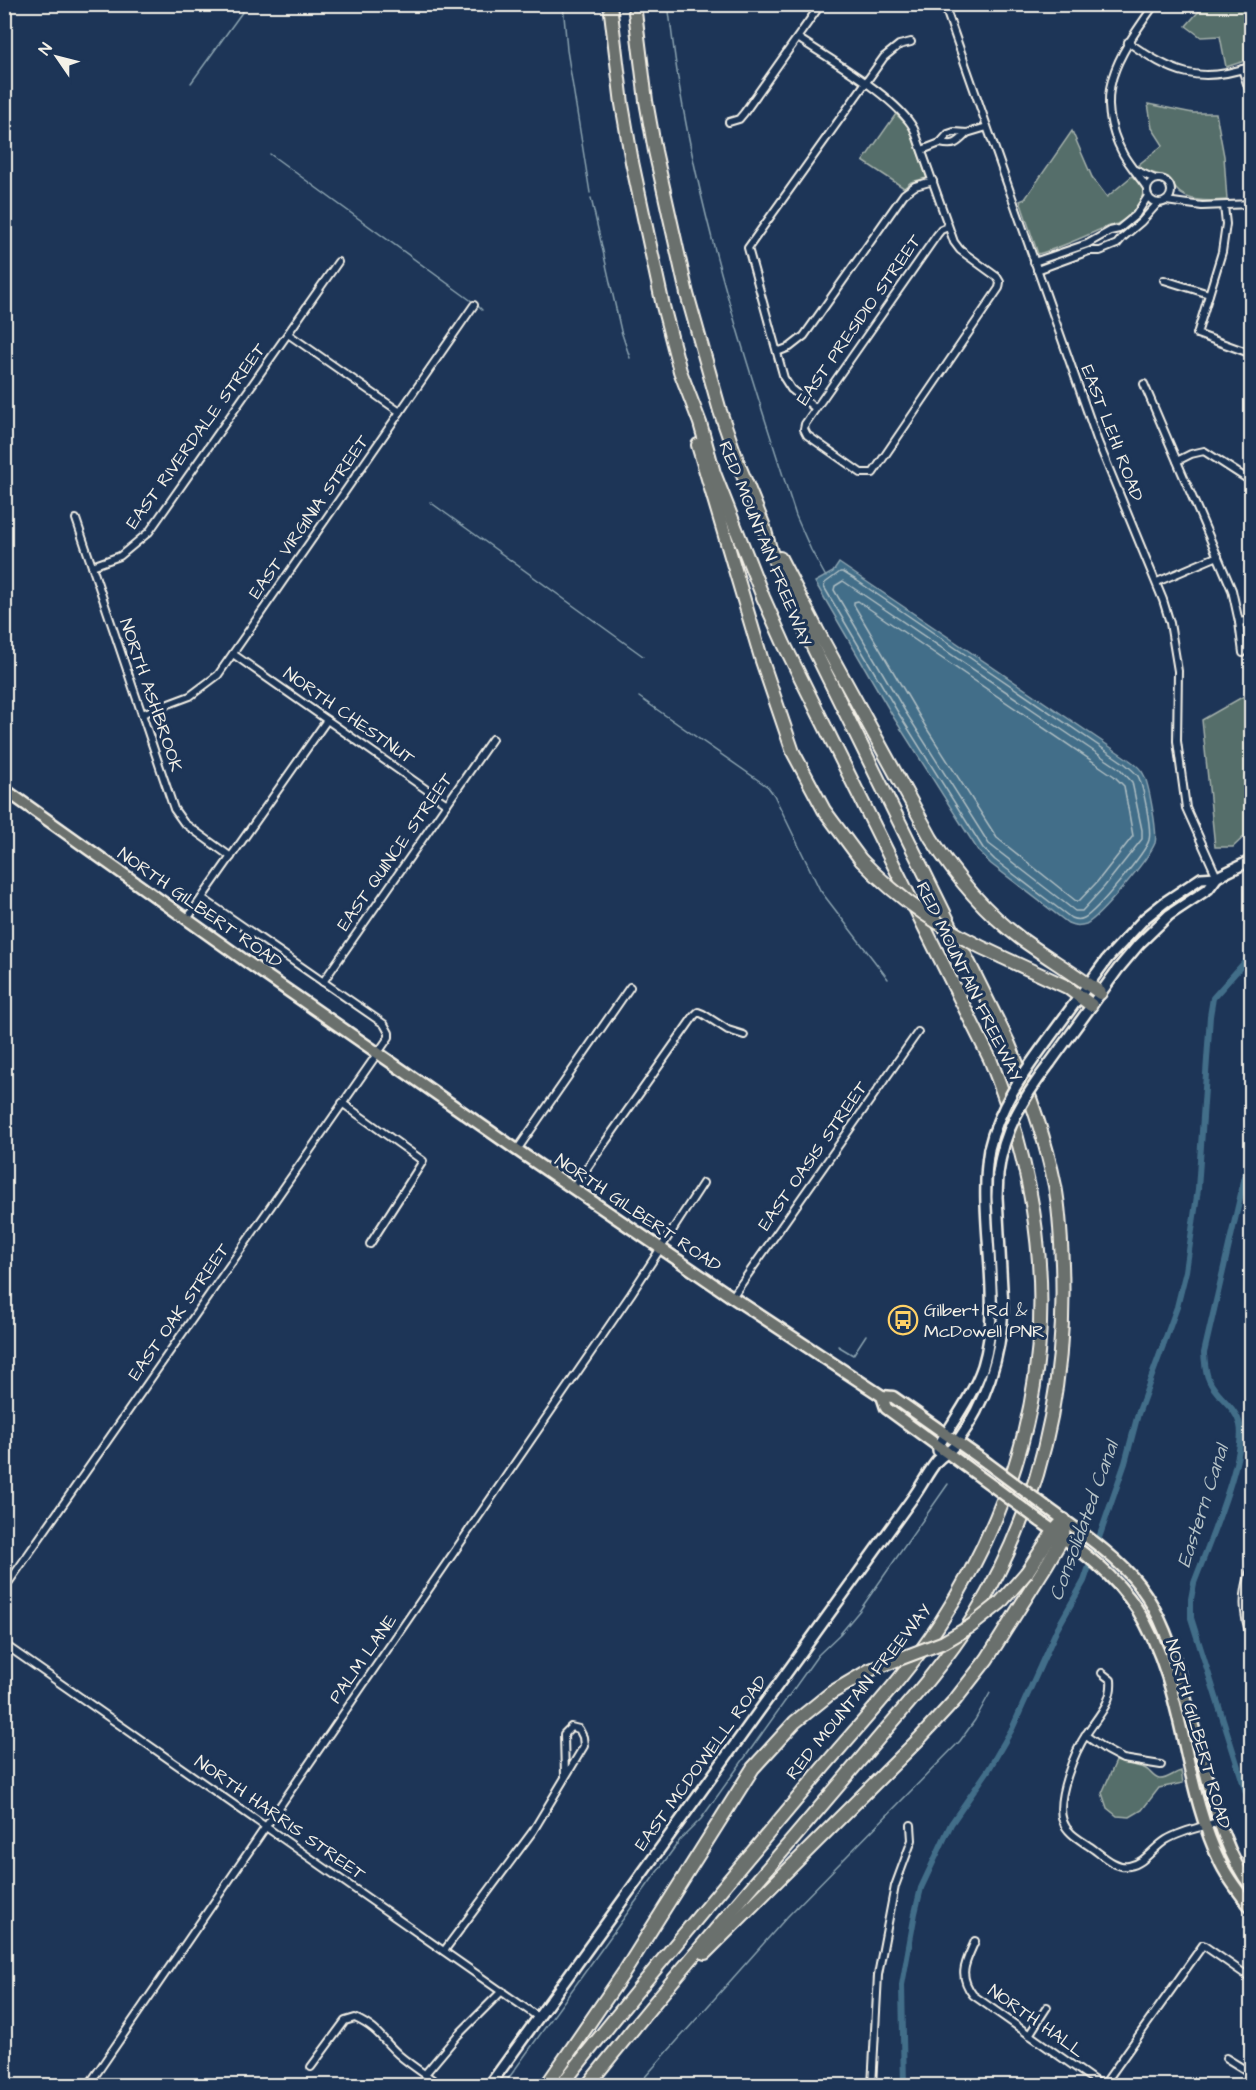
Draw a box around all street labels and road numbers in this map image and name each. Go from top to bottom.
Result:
street label: EAST PRESIDIO STREET [790,229,928,410]
street label: EAST RIVERDALE STREET [120,337,272,534]
street label: EAST LEHI ROAD [1074,361,1150,505]
street label: EAST VIRGINIA STREET [243,429,376,604]
street label: RED MOUNTAIN FREEWAY [712,438,818,651]
street label: NORTH ASHBROOK [113,615,189,775]
street label: NORTH CHESTNUT [278,661,420,771]
street label: EAST QUINCE STREET [331,767,460,936]
street label: NORTH GILBERT ROAD [113,842,288,975]
street label: RED MOUNTAIN FREEWAY [910,878,1028,1086]
street label: EAST OASIS STREET [752,1076,874,1236]
street label: NORTH GILBERT ROAD [550,1148,726,1278]
street label: EAST OAK STREET [122,1238,236,1386]
street label: RED MOUNTAIN FREEWAY [780,1599,938,1785]
street label: PALM LANE [323,1609,403,1709]
street label: NORTH GILBERT ROAD [1159,1636,1237,1832]
street label: EAST MCDOWELL ROAD [629,1670,773,1856]
street label: NORTH HARRIS STREET [190,1749,371,1887]
street label: NORTH HALL [983,1978,1090,2064]

